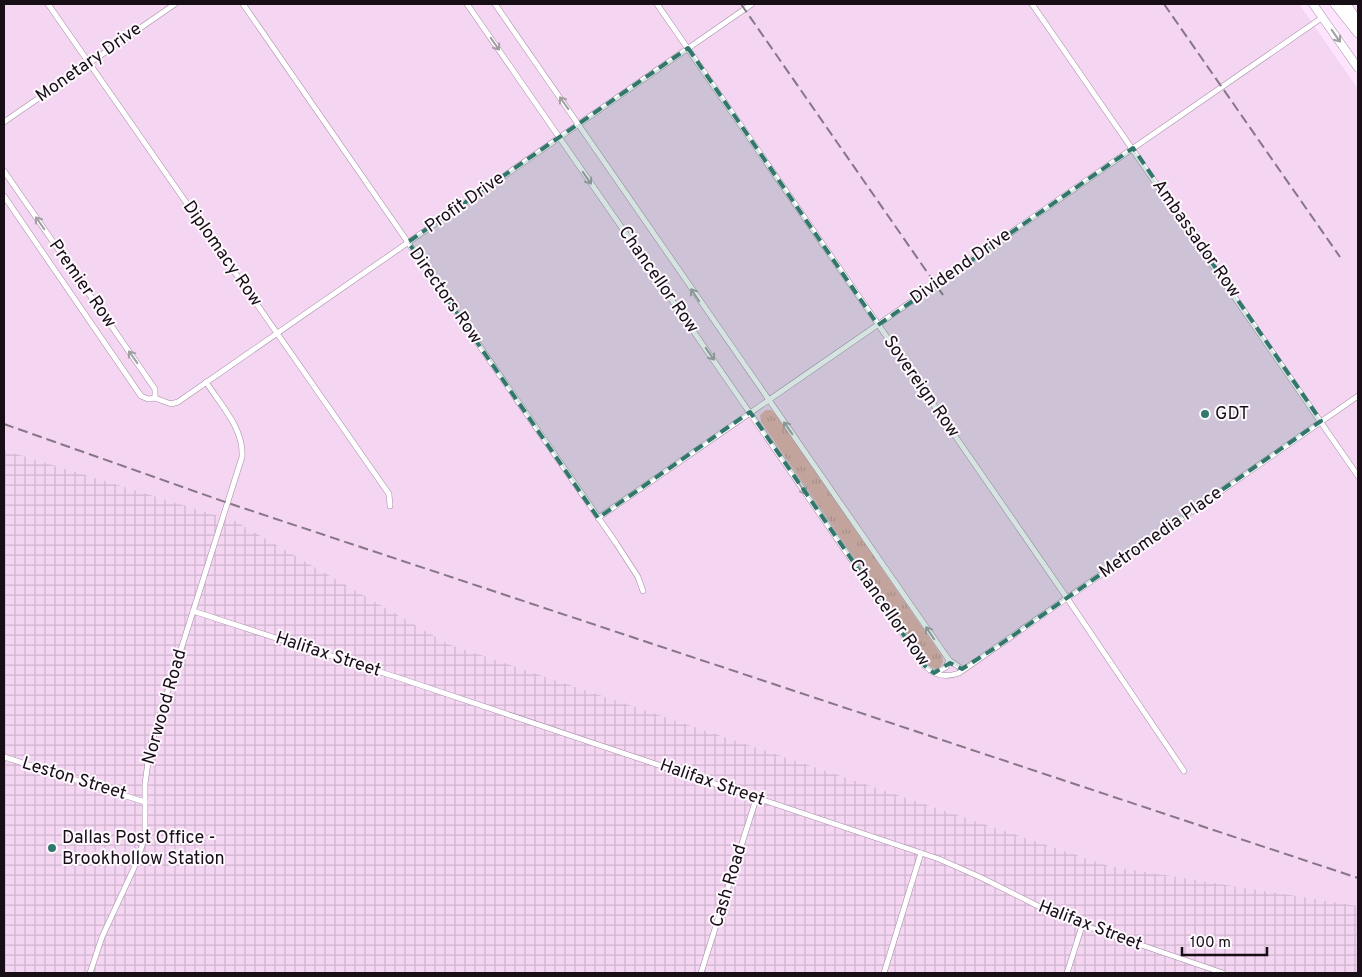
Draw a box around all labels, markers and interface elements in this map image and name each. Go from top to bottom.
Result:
street label: Monetary Drive [32,18,146,108]
one-way arrow [1331,29,1341,43]
one-way arrow [490,37,500,51]
one-way arrow [559,96,569,110]
street label: Profit Drive [421,167,509,239]
one-way arrow [582,171,592,185]
street label: Ambassador Row [1147,175,1245,303]
street label: Diplomacy Row [177,197,267,311]
one-way arrow [35,216,45,230]
street label: Chancellor Row [613,222,704,338]
street label: Dividend Drive [906,224,1016,310]
street label: Premier Row [43,235,121,333]
street label: Directors Row [403,243,487,349]
one-way arrow [690,288,700,302]
street label: Sovereign Row [877,332,965,442]
one-way arrow [705,347,715,361]
one-way arrow [128,350,138,364]
place label: GDT [1215,403,1249,426]
marker: GDT [1199,408,1211,420]
one-way arrow [783,421,793,435]
one-way arrow [797,481,808,495]
street label: Metromedia Place [1095,482,1227,584]
street label: Chancellor Row [844,555,935,671]
street label: Halifax Street [272,627,384,683]
one-way arrow [925,627,935,641]
street label: Norwood Road [138,647,192,767]
street label: Leston Street [19,752,129,806]
street label: Halifax Street [656,754,768,812]
place label: Dallas Post Office - Brookhollow Station [62,827,225,871]
marker: Dallas Post Office - Brookhollow Station [46,842,58,854]
street label: Cash Road [705,842,753,930]
street label: Halifax Street [1035,896,1145,956]
scale bar [1182,924,1267,956]
text: 100 m [1190,934,1231,953]

